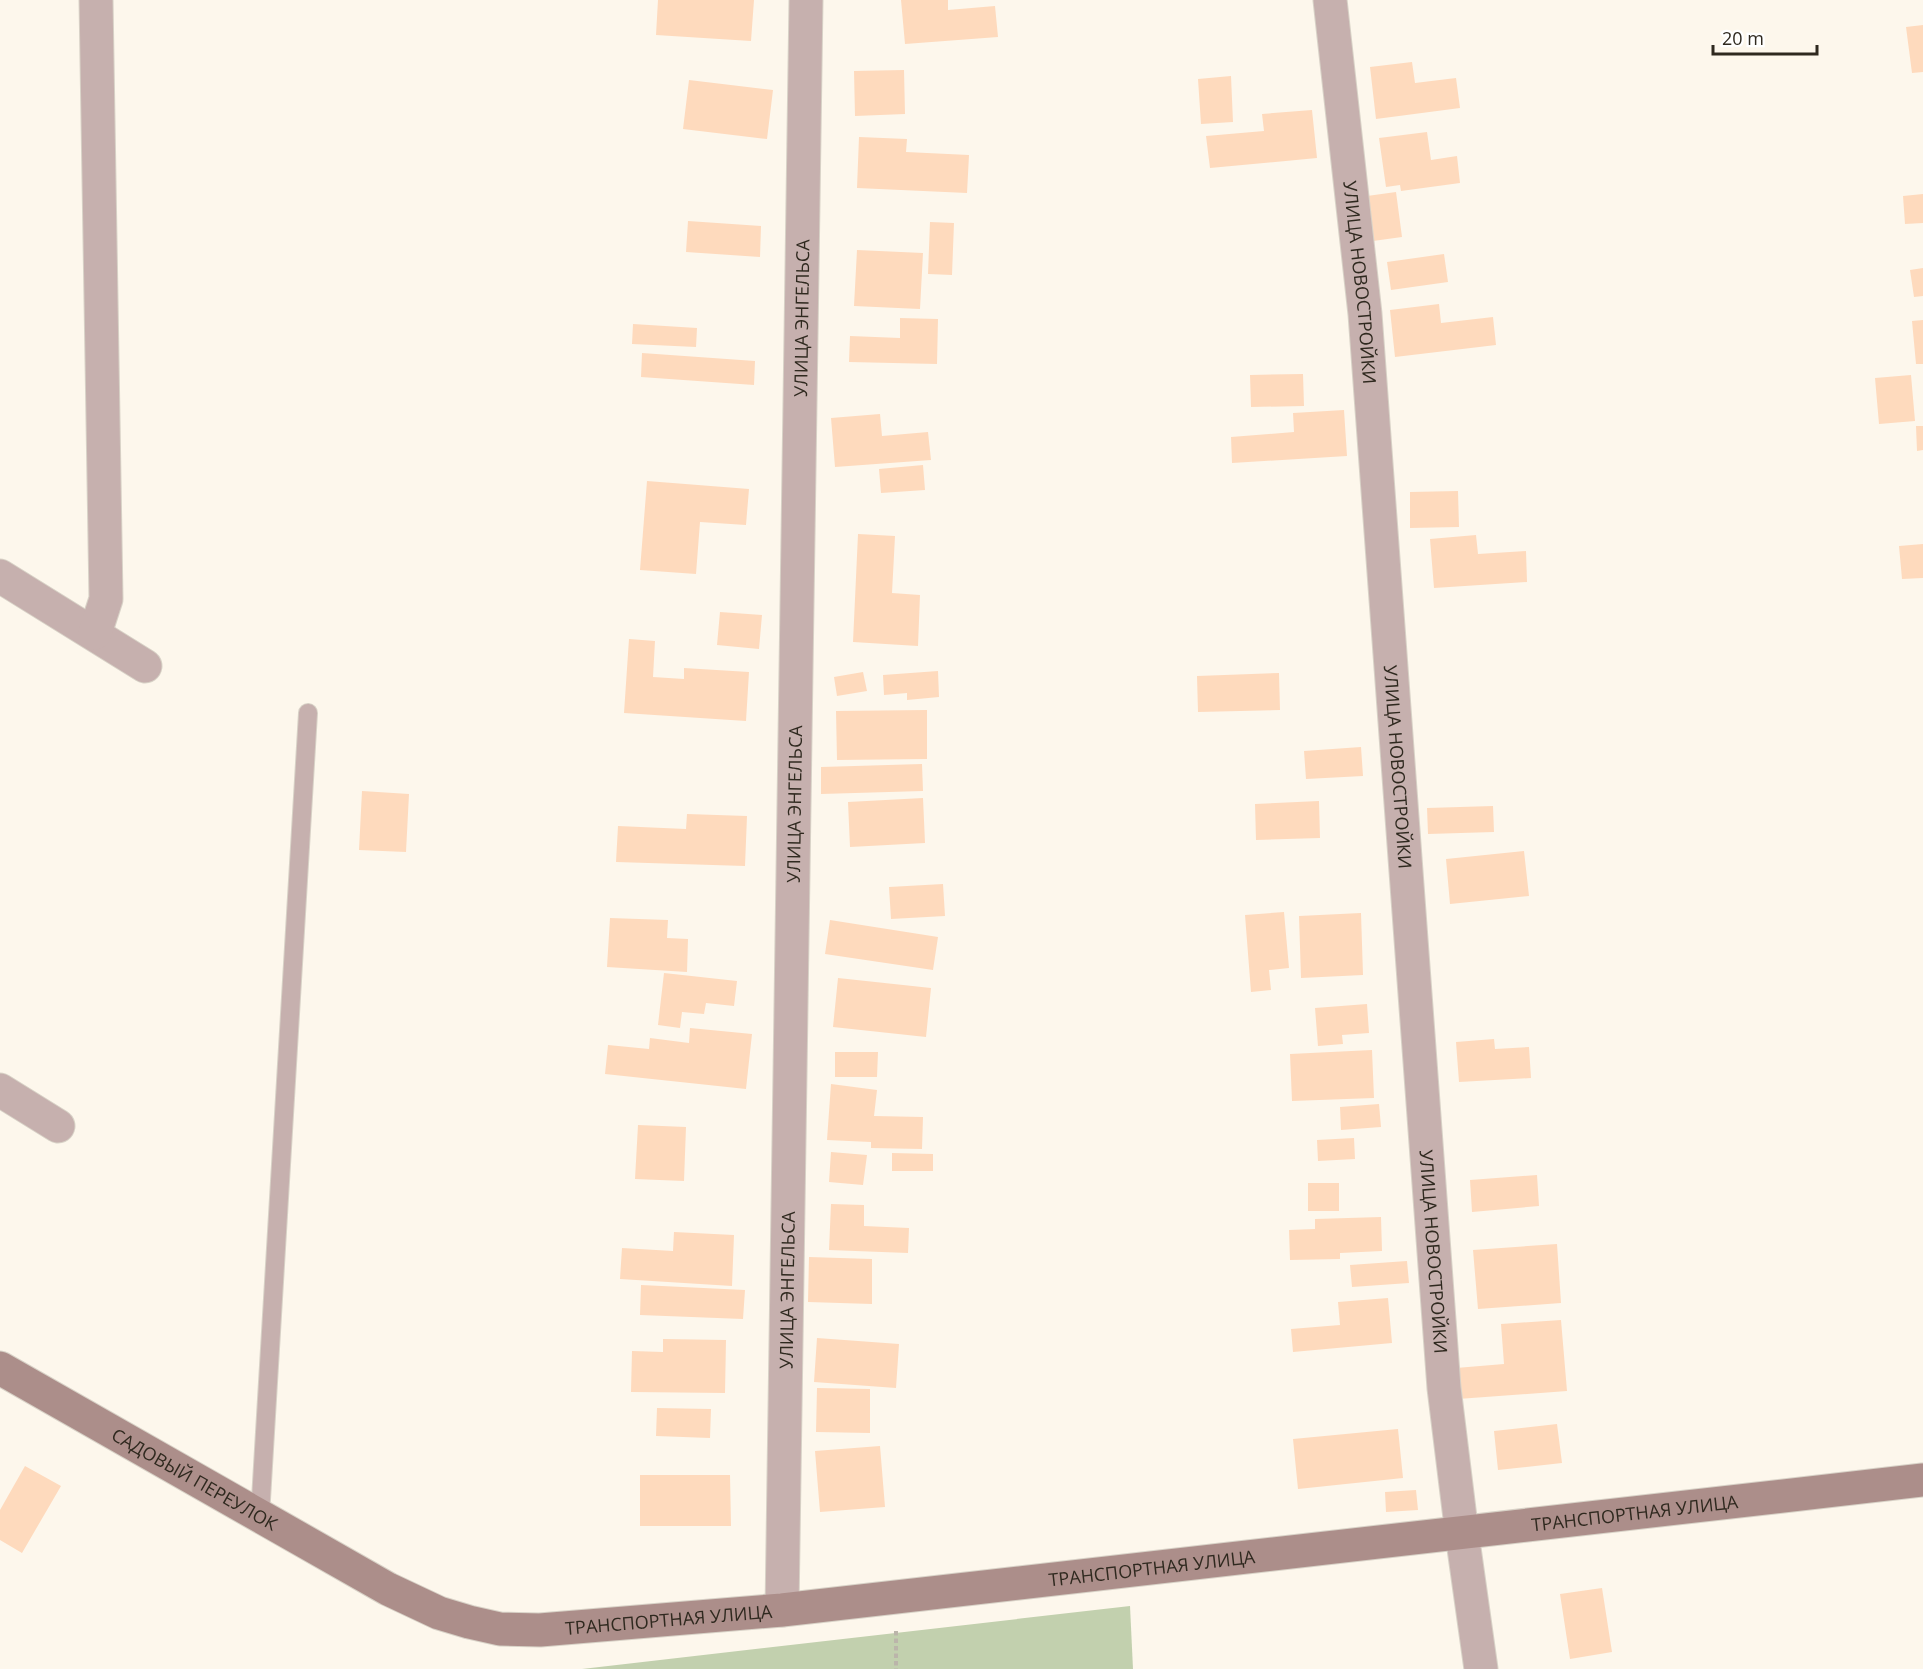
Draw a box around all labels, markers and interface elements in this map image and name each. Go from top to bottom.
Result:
scale bar [1713,18,1816,56]
text: 20 m [1722,26,1764,50]
street label: УЛИЦА НОВОСТРОЙКИ [1338,179,1382,385]
street label: УЛИЦА ЭНГЕЛЬСА [788,239,814,397]
street label: УЛИЦА НОВОСТРОЙКИ [1379,664,1418,870]
street label: УЛИЦА ЭНГЕЛЬСА [781,724,807,883]
street label: УЛИЦА НОВОСТРОЙКИ [1415,1149,1453,1354]
street label: УЛИЦА ЭНГЕЛЬСА [774,1210,800,1369]
street label: САДОВЫЙ ПЕРЕУЛОК [107,1422,282,1536]
street label: ТРАНСПОРТНАЯ УЛИЦА [1530,1489,1740,1537]
street label: ТРАНСПОРТНАЯ УЛИЦА [1047,1544,1257,1592]
street label: ТРАНСПОРТНАЯ УЛИЦА [564,1599,774,1640]

